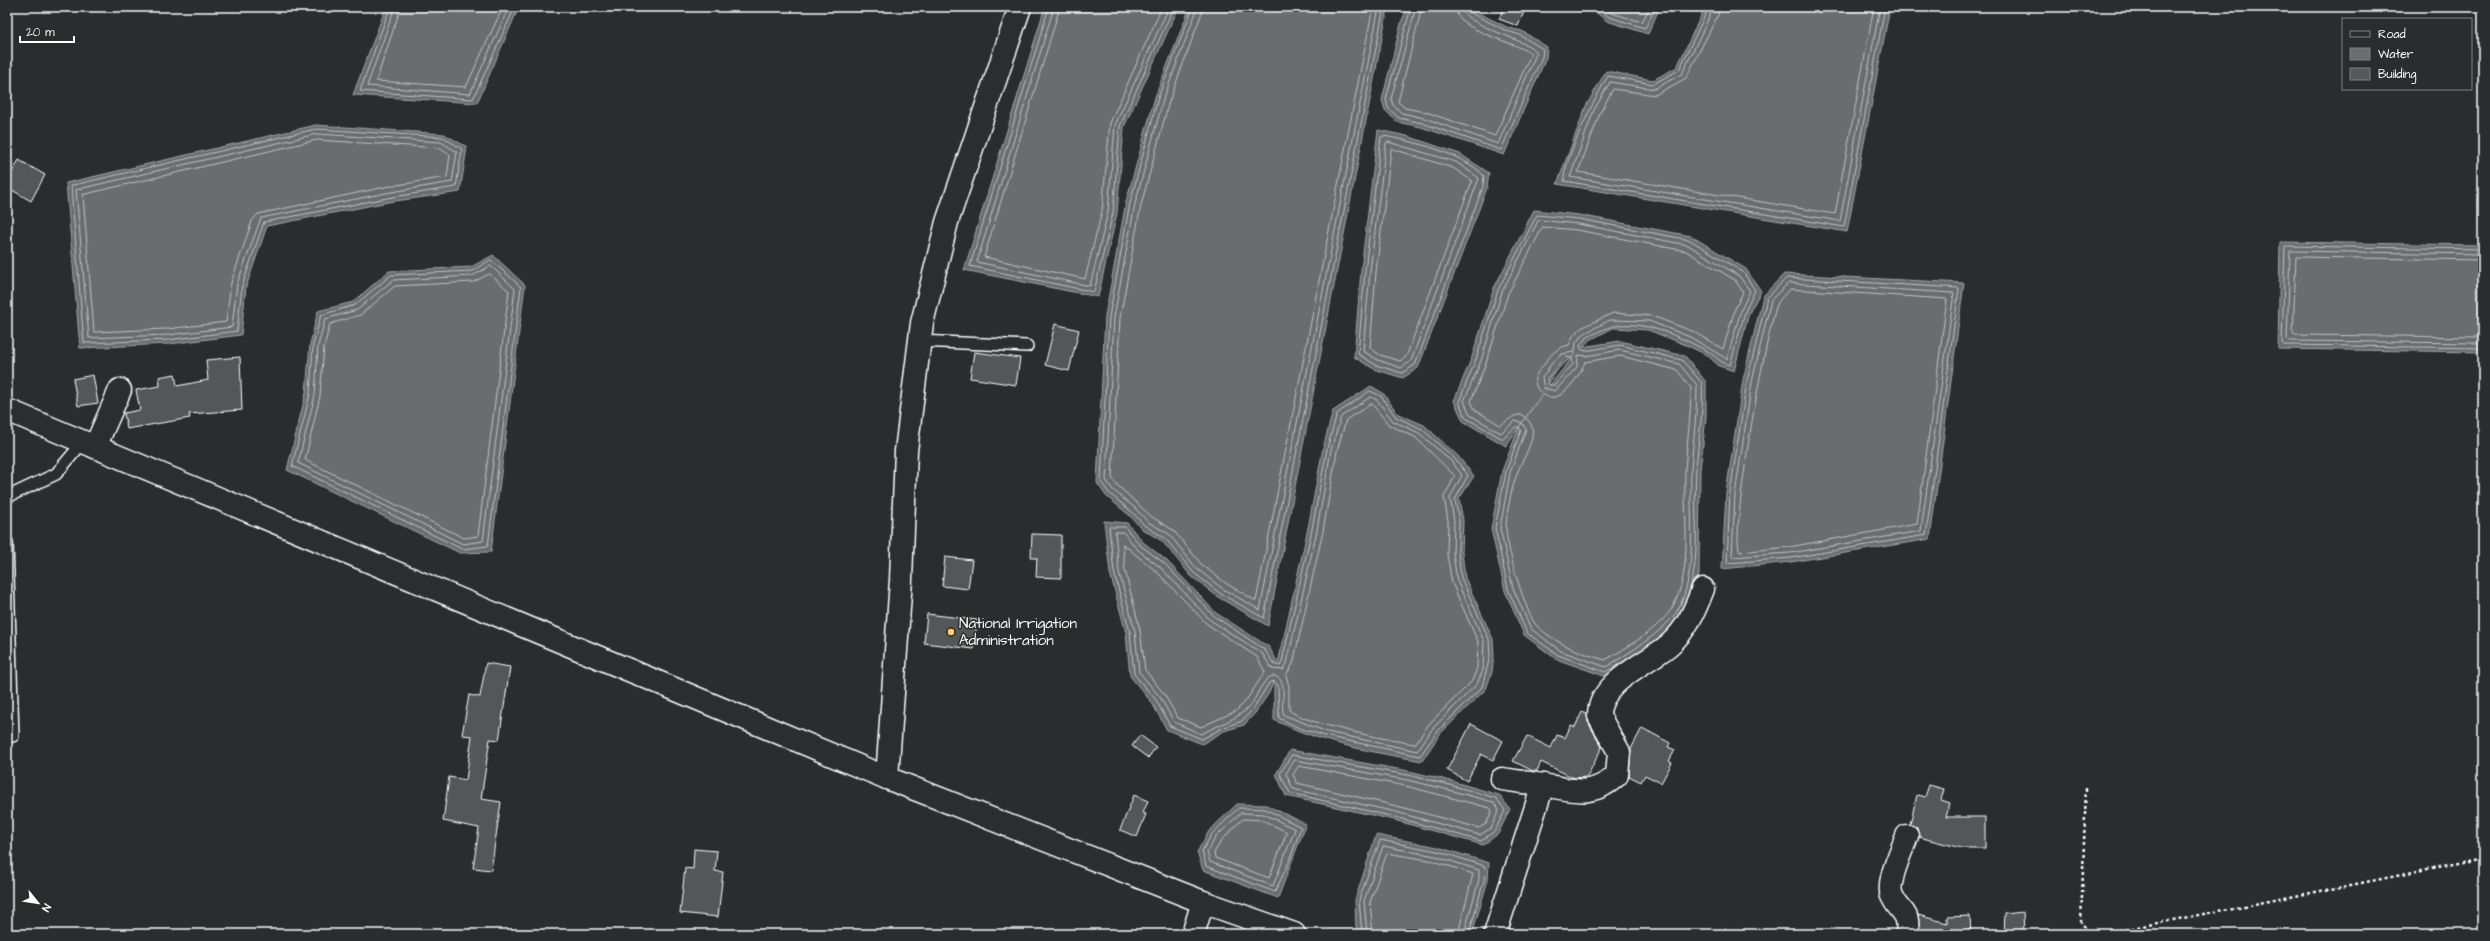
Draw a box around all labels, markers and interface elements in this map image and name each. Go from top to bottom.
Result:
scale bar [20,18,74,44]
legend [2342,18,2472,90]
text: 20 m [26,24,55,41]
text: Road [2378,26,2406,43]
text: Water [2378,46,2414,63]
text: Building [2378,66,2416,84]
place label: National Irrigation Administration [959,613,1078,651]
marker: National Irrigation Administration [946,627,956,637]
north arrow [18,883,58,923]
text: N [38,901,54,915]

